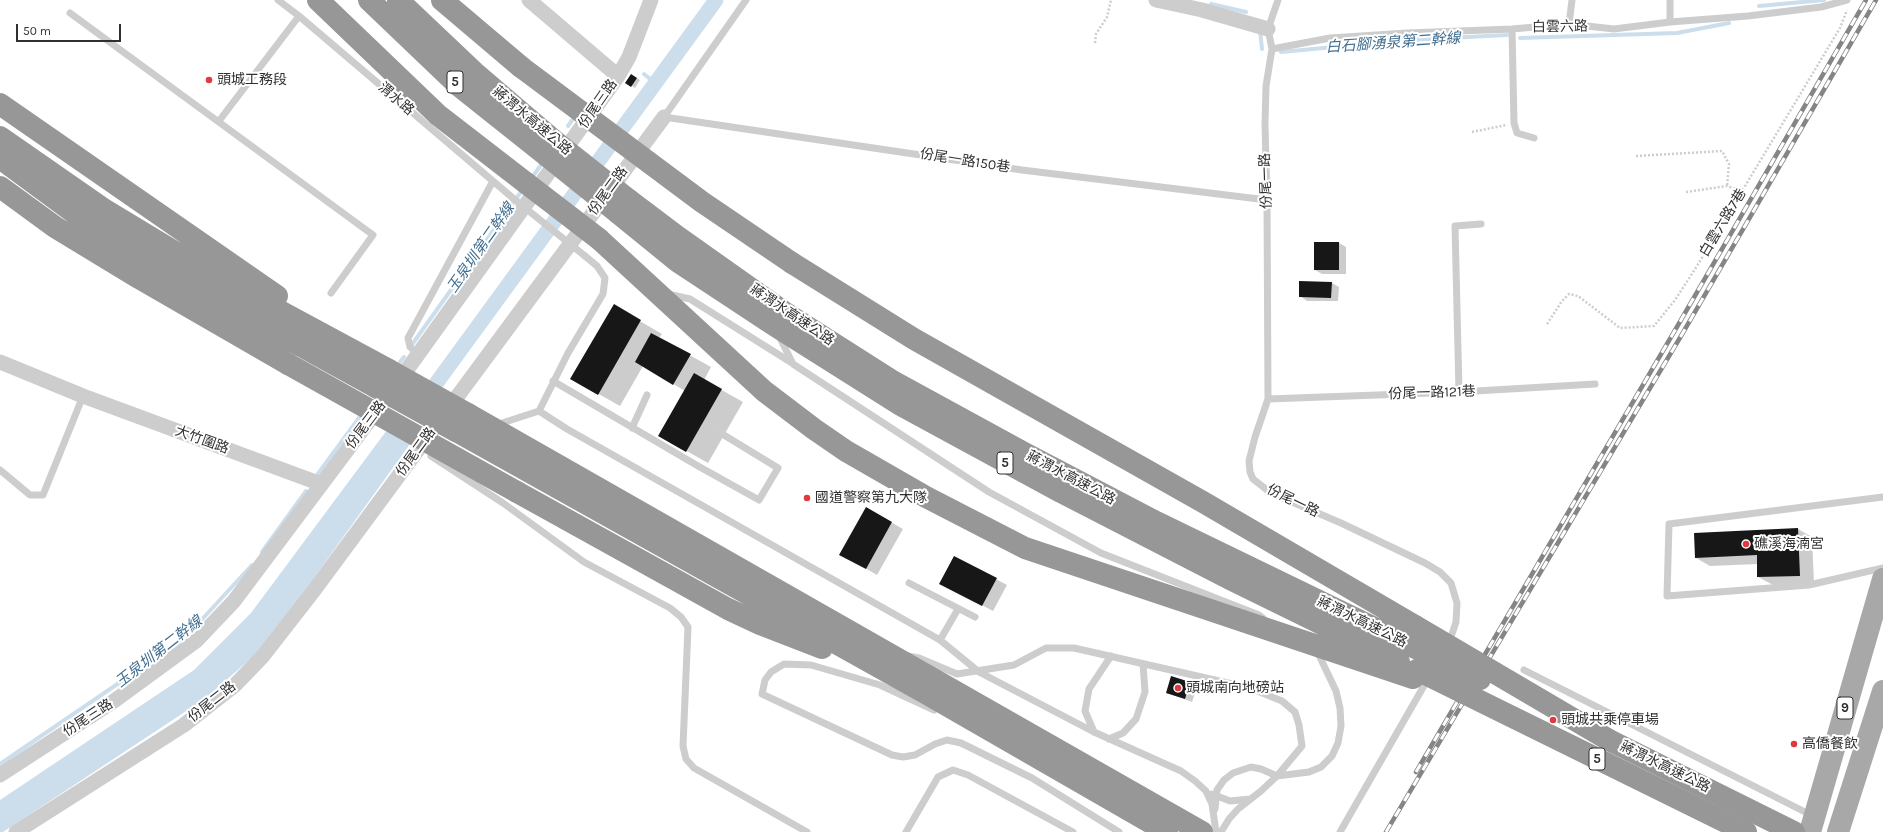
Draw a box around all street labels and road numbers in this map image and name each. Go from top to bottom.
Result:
street label: 白雲六路 [1532,18,1588,36]
road number: 5 [447,71,463,93]
street label: 份尾三路 [575,76,621,132]
street label: 渭水路 [375,79,417,119]
street label: 蔣渭水高速公路 [489,83,575,159]
street label: 份尾一路150巷 [919,146,1011,176]
street label: 份尾一路 [1257,153,1275,209]
street label: 份尾二路 [585,163,631,219]
street label: 白雲六路7巷 [1696,186,1750,260]
street label: 蔣渭水高速公路 [747,281,837,349]
street label: 份尾一路121巷 [1388,383,1476,403]
street label: 份尾三路 [342,398,390,452]
street label: 大竹圍路 [173,423,231,457]
street label: 份尾二路 [393,424,439,480]
street label: 蔣渭水高速公路 [1024,448,1118,508]
road number: 5 [997,452,1013,474]
street label: 份尾一路 [1264,481,1322,521]
street label: 蔣渭水高速公路 [1314,593,1410,651]
street label: 份尾二路 [185,678,239,726]
street label: 份尾三路 [60,696,116,740]
road number: 9 [1837,697,1853,719]
street label: 蔣渭水高速公路 [1617,738,1713,796]
road number: 5 [1589,748,1605,770]

